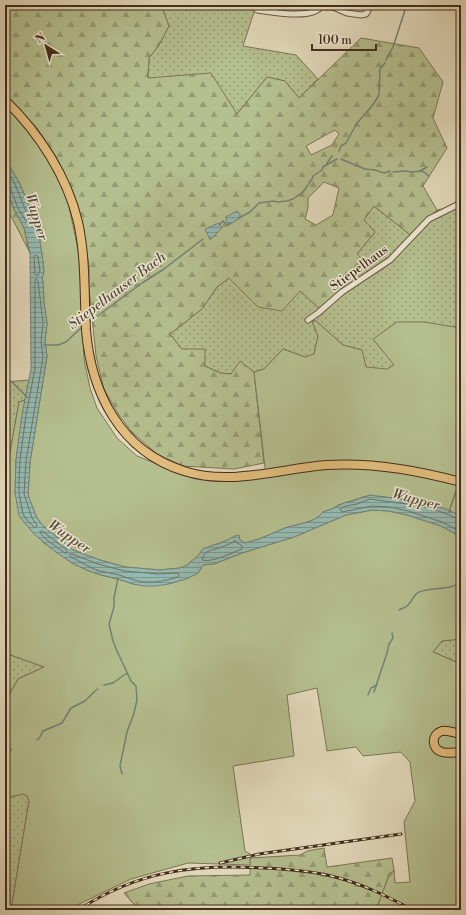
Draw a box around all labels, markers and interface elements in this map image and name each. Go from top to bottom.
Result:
north arrow [26,26,66,66]
scale bar [312,26,376,52]
text: N [33,30,49,47]
text: 100 m [318,33,352,48]
water label: Wupper [20,191,52,244]
street label: Stiepelhaus [327,241,392,295]
water label: Stiepelhauser Bach [64,248,170,334]
water label: Wupper [391,485,443,515]
water label: Wupper [44,516,95,558]

